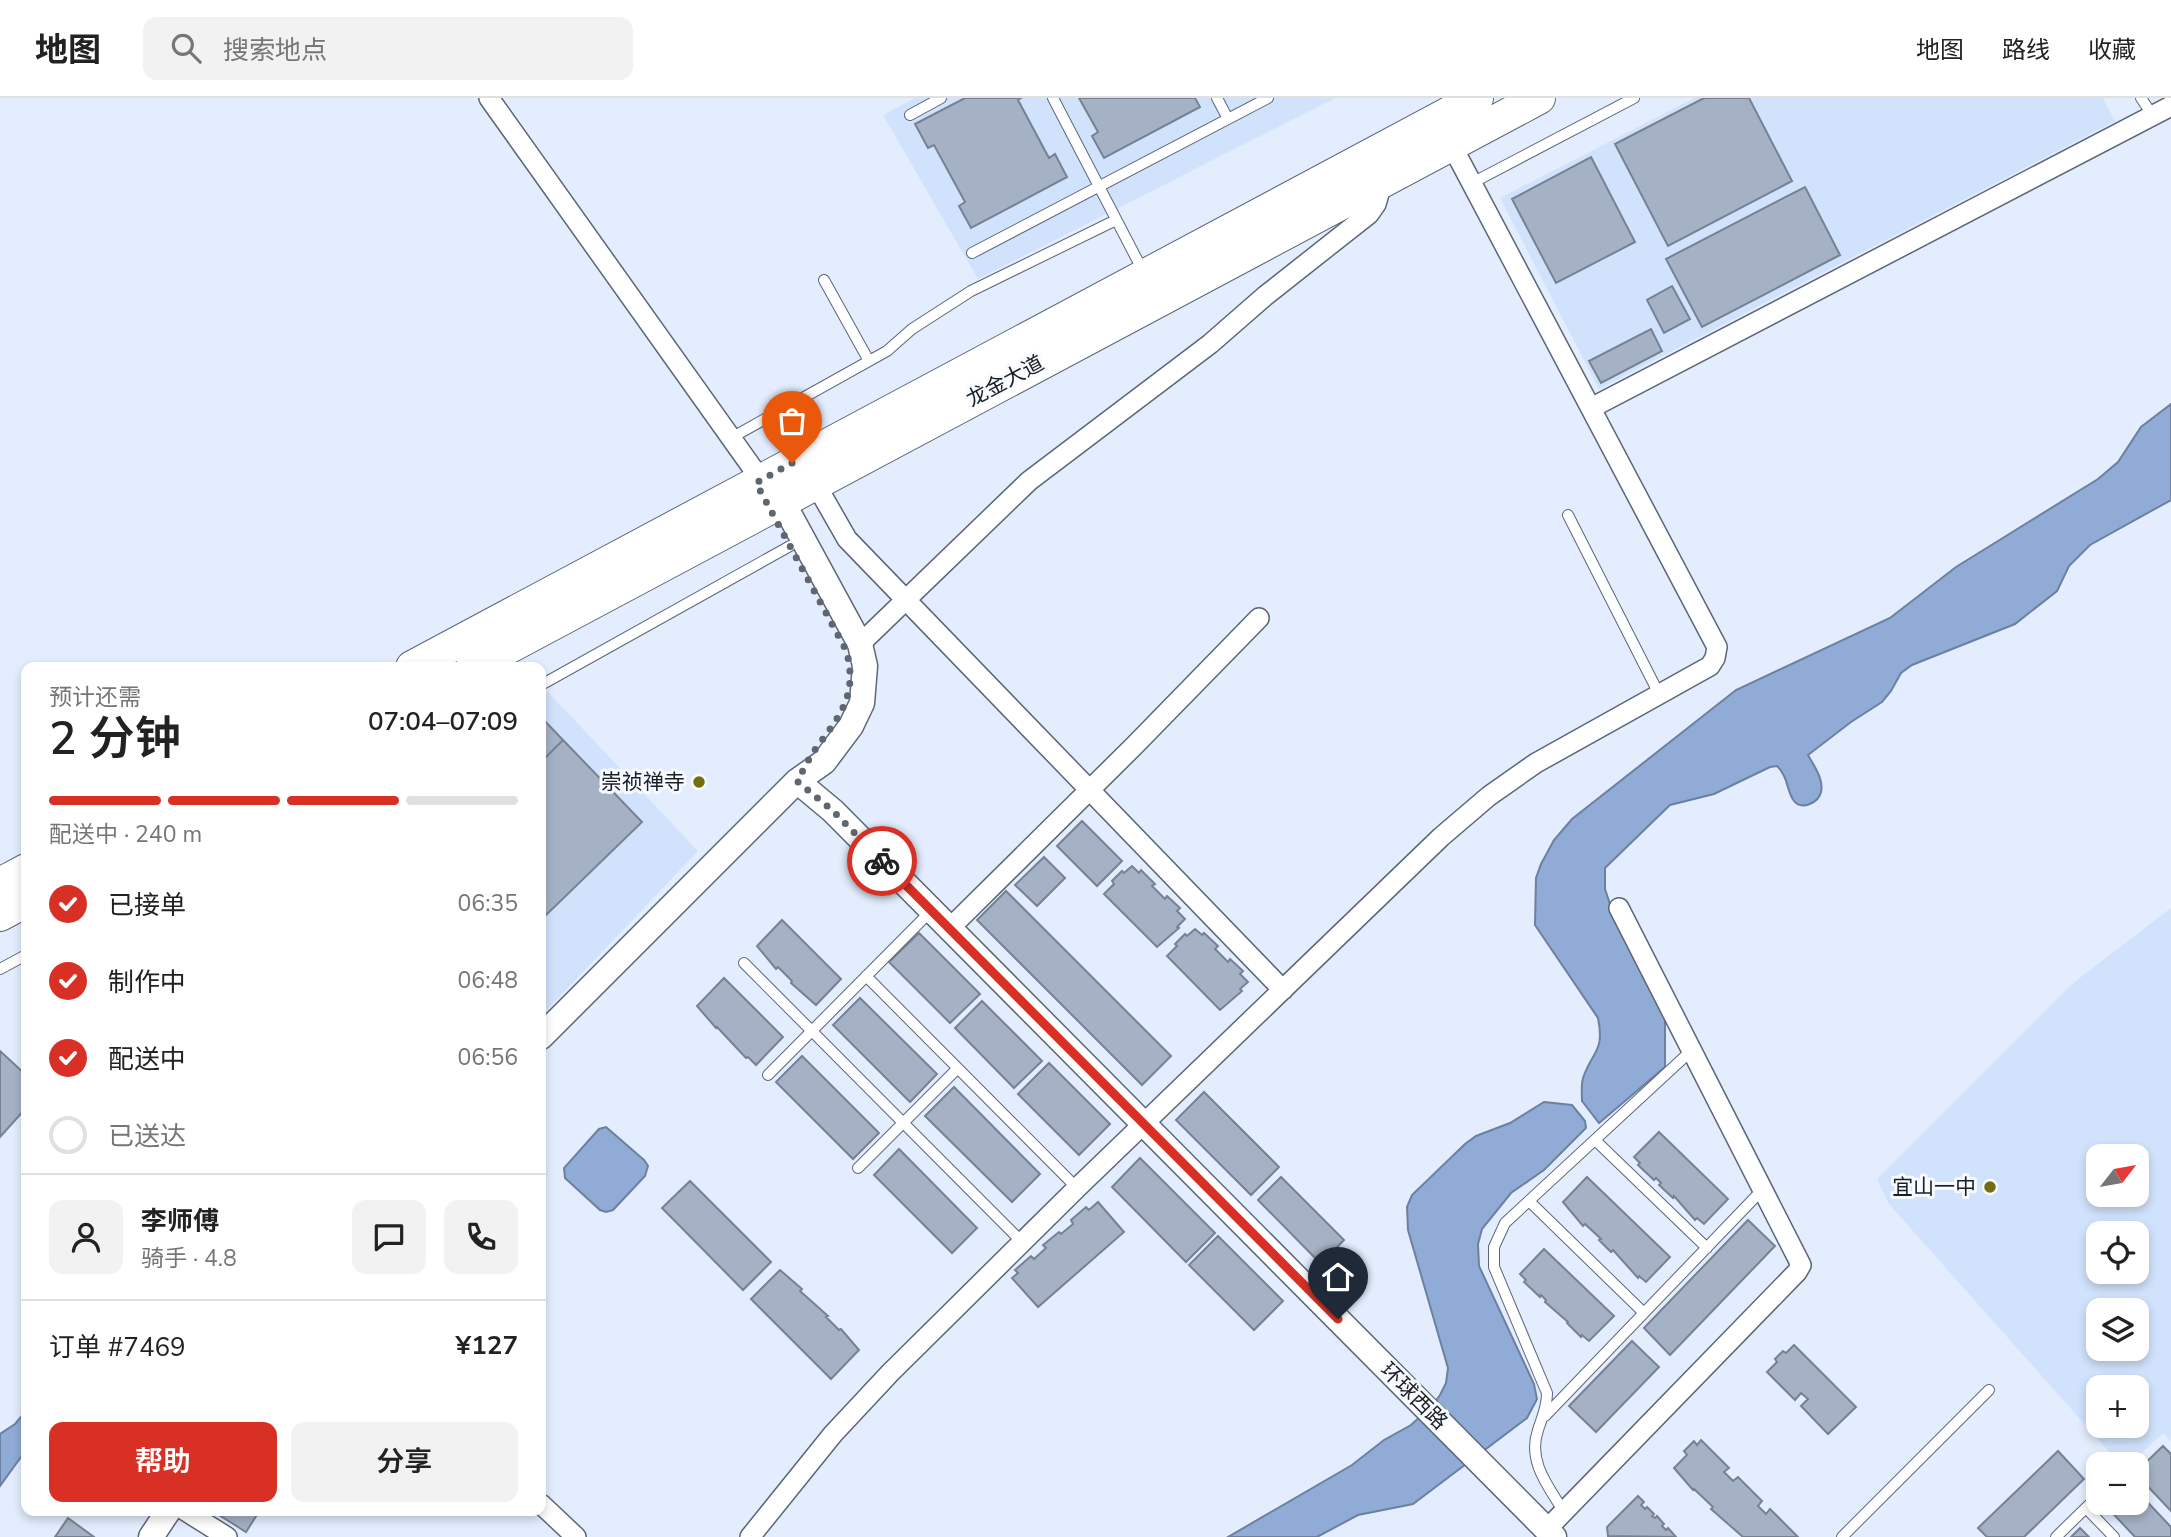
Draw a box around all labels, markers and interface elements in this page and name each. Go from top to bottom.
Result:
search box [143,17,633,80]
text: 地图 [35,28,101,73]
icon: search [167,29,205,67]
text: 搜索地点 [223,33,327,68]
text: 地图 [1916,34,1964,66]
text: 路线 [2002,34,2050,66]
text: 收藏 [2088,34,2136,66]
street label: 龙金大道 [961,349,1049,413]
pin [762,391,822,463]
icon: bag [773,402,811,440]
text: 预计还需 [49,682,141,713]
text: 07:04–07:09 [368,704,518,739]
text: 2 分钟 [49,707,181,770]
place label: 崇祯禅寺 [601,768,685,796]
marker: 崇祯禅寺 [691,774,707,790]
text: 配送中 · 240 m [49,819,202,850]
courier [847,826,917,896]
icon: bike [863,842,901,880]
icon: check [49,885,87,923]
text: 已接单 [108,888,186,923]
text: 06:35 [458,888,518,919]
icon: check [49,962,87,1000]
text: 制作中 [108,965,186,1000]
text: 06:48 [458,965,518,996]
icon: check [49,1039,87,1077]
text: 配送中 [108,1042,186,1077]
text: 06:56 [458,1042,518,1073]
text: 已送达 [108,1119,186,1154]
north arrow [2086,1144,2149,1208]
map controls [2086,1144,2149,1515]
place label: 宜山一中 [1892,1173,1976,1201]
marker: 宜山一中 [1982,1179,1998,1195]
button: person [49,1200,123,1274]
button: chat [352,1200,426,1274]
button: phone [444,1200,518,1274]
text: 李师傅 [141,1204,219,1239]
button: locate [2086,1221,2149,1284]
text: 骑手 · 4.8 [141,1243,237,1274]
pin [1308,1247,1368,1319]
icon: home [1319,1258,1357,1296]
button: layers [2086,1298,2149,1361]
text: ¥127 [456,1328,518,1363]
text: 订单 #7469 [49,1330,186,1365]
street label: 环球西路 [1374,1356,1454,1436]
button: + [2086,1375,2149,1438]
button: 帮助 [49,1422,277,1502]
button: 分享 [291,1422,518,1502]
button: − [2086,1452,2149,1515]

